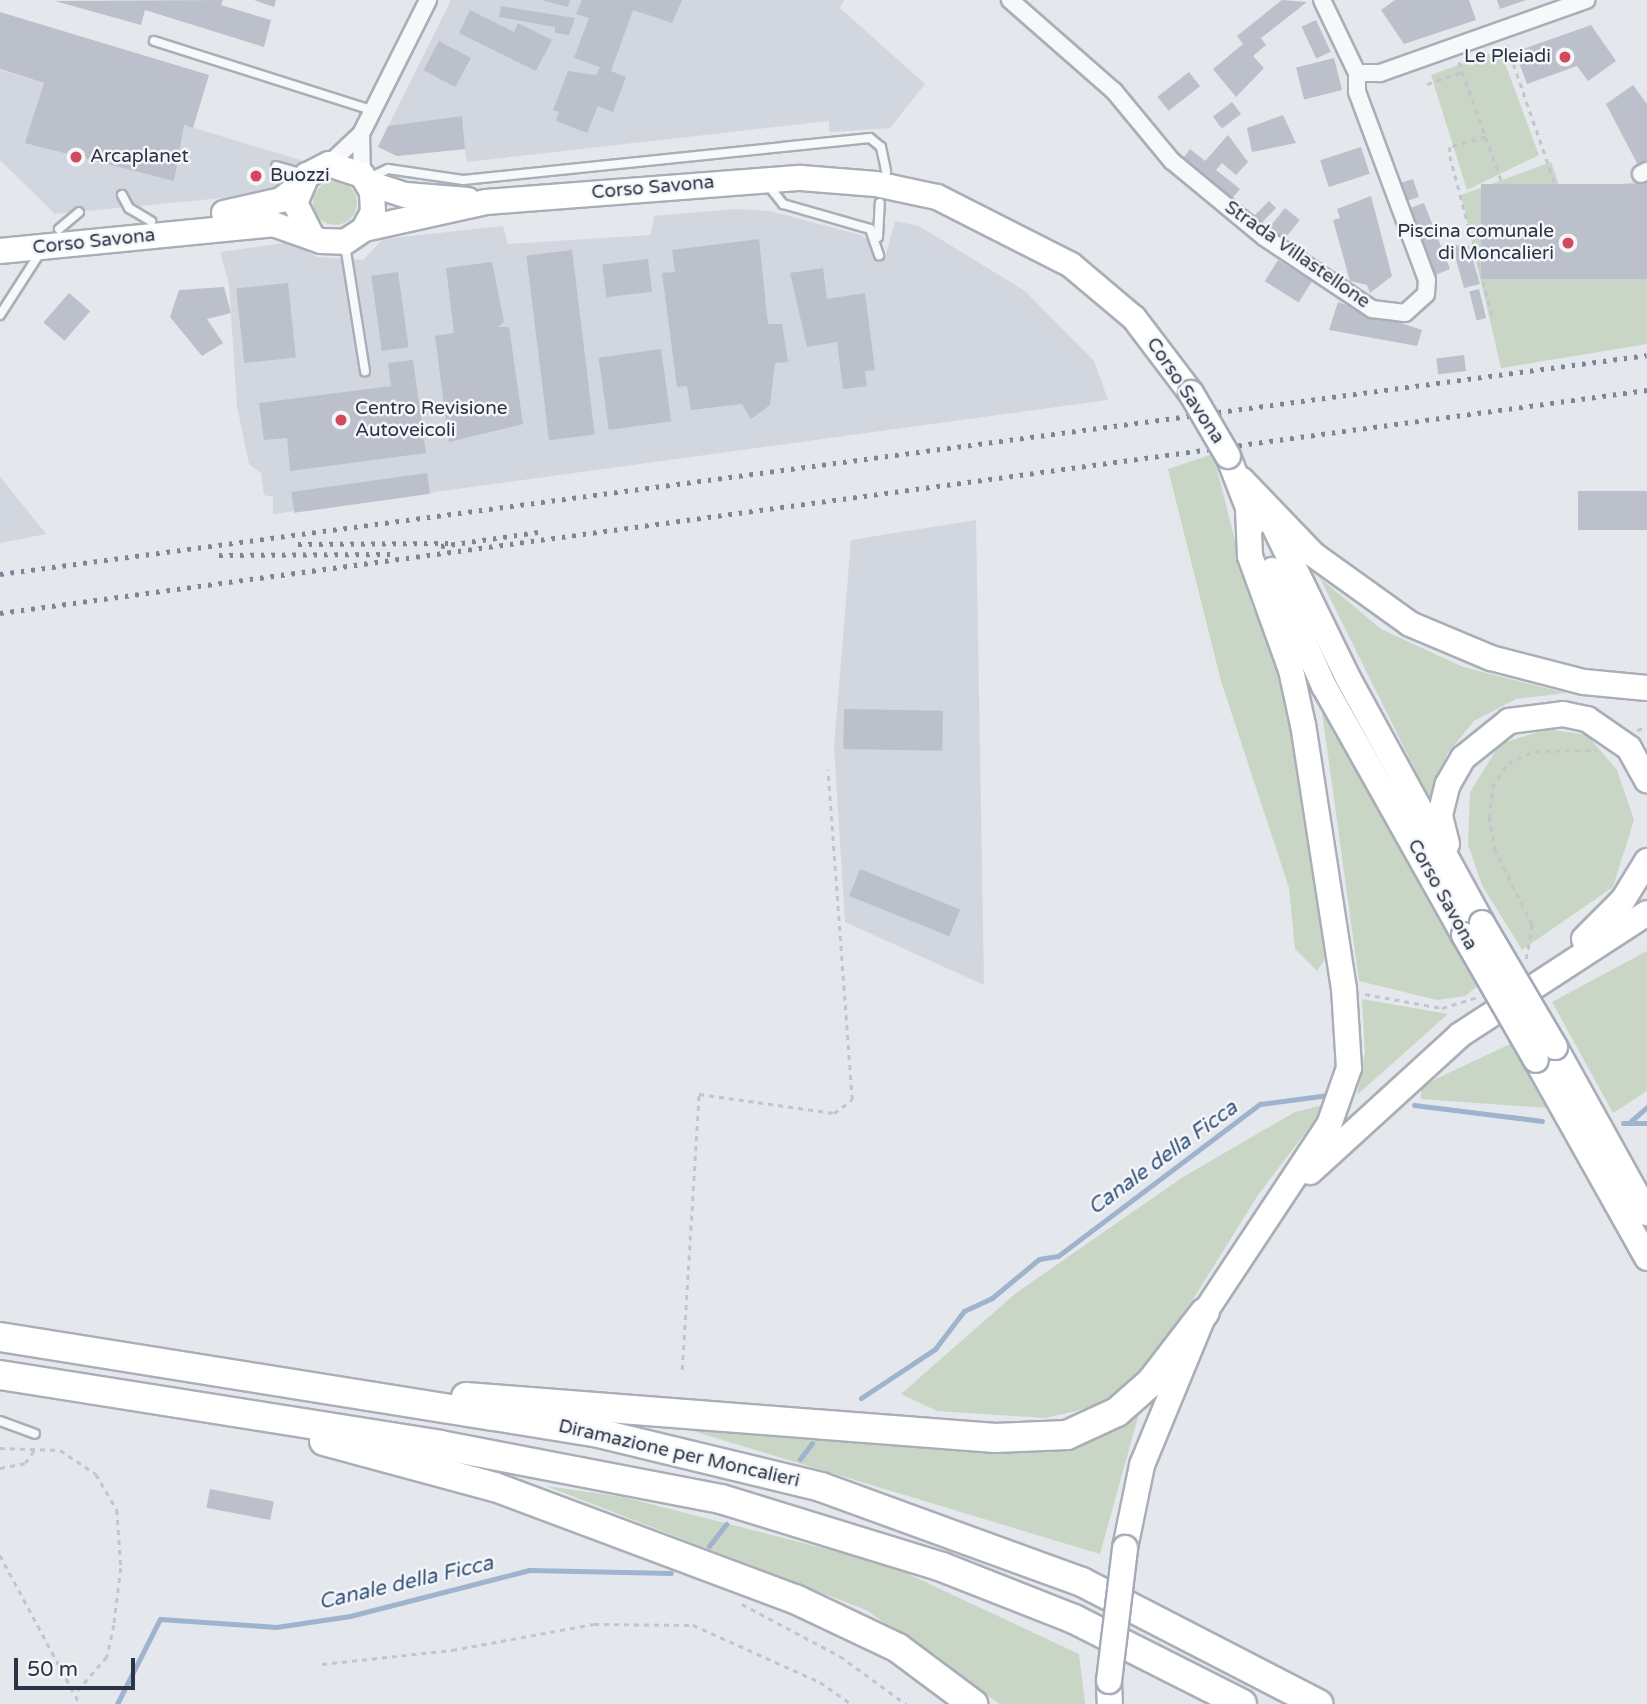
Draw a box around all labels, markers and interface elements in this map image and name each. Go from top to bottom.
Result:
place label: Le Pleiadi [1464,46,1551,68]
marker: Le Pleiadi [1557,49,1573,65]
place label: Arcaplanet [90,146,189,168]
marker: Arcaplanet [68,149,84,165]
place label: Buozzi [270,165,330,187]
marker: Buozzi [248,168,264,184]
street label: Corso Savona [591,171,715,205]
street label: Strada Villastellone [1220,196,1374,314]
place label: Piscina comunale di Moncalieri [1397,221,1554,265]
street label: Corso Savona [32,224,156,260]
marker: Piscina comunale di Moncalieri [1560,235,1576,251]
street label: Corso Savona [1141,334,1229,448]
place label: Centro Revisione Autoveicoli [355,398,507,442]
marker: Centro Revisione Autoveicoli [333,412,349,428]
street label: Corso Savona [1402,836,1482,954]
water label: Canale della Ficca [1083,1095,1243,1221]
street label: Diramazione per Moncalieri [556,1415,802,1493]
water label: Canale della Ficca [316,1551,496,1615]
scale bar [18,1644,138,1688]
text: 50 m [27,1657,78,1682]

